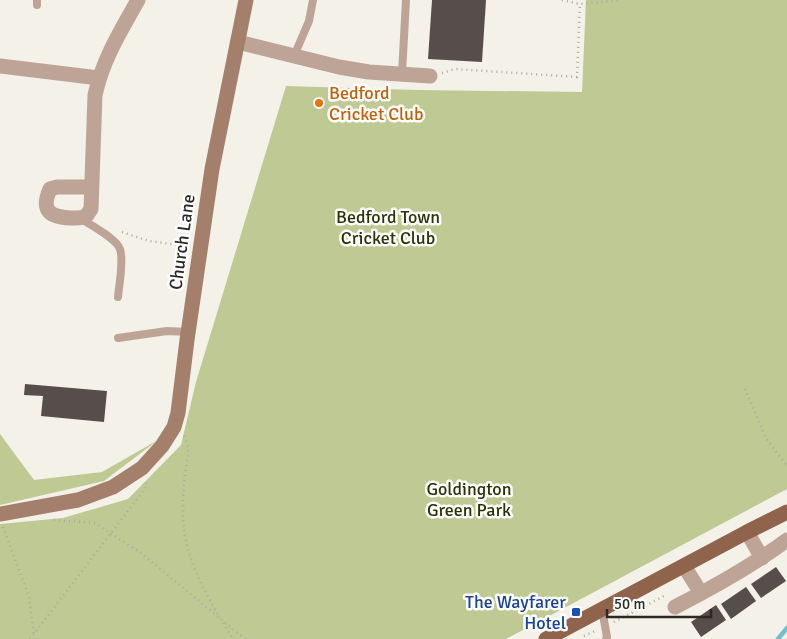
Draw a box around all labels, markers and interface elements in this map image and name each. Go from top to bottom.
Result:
place label: Bedford Cricket Club [329,82,423,125]
marker: Bedford Cricket Club [313,97,325,109]
street label: Church Lane [164,193,200,291]
park label: Bedford Town Cricket Club [336,206,440,249]
park label: Goldington Green Park [426,478,512,521]
scale bar [607,586,711,618]
place label: The Wayfarer Hotel [465,591,566,634]
text: 50 m [614,595,645,613]
marker: The Wayfarer Hotel [570,606,582,618]

